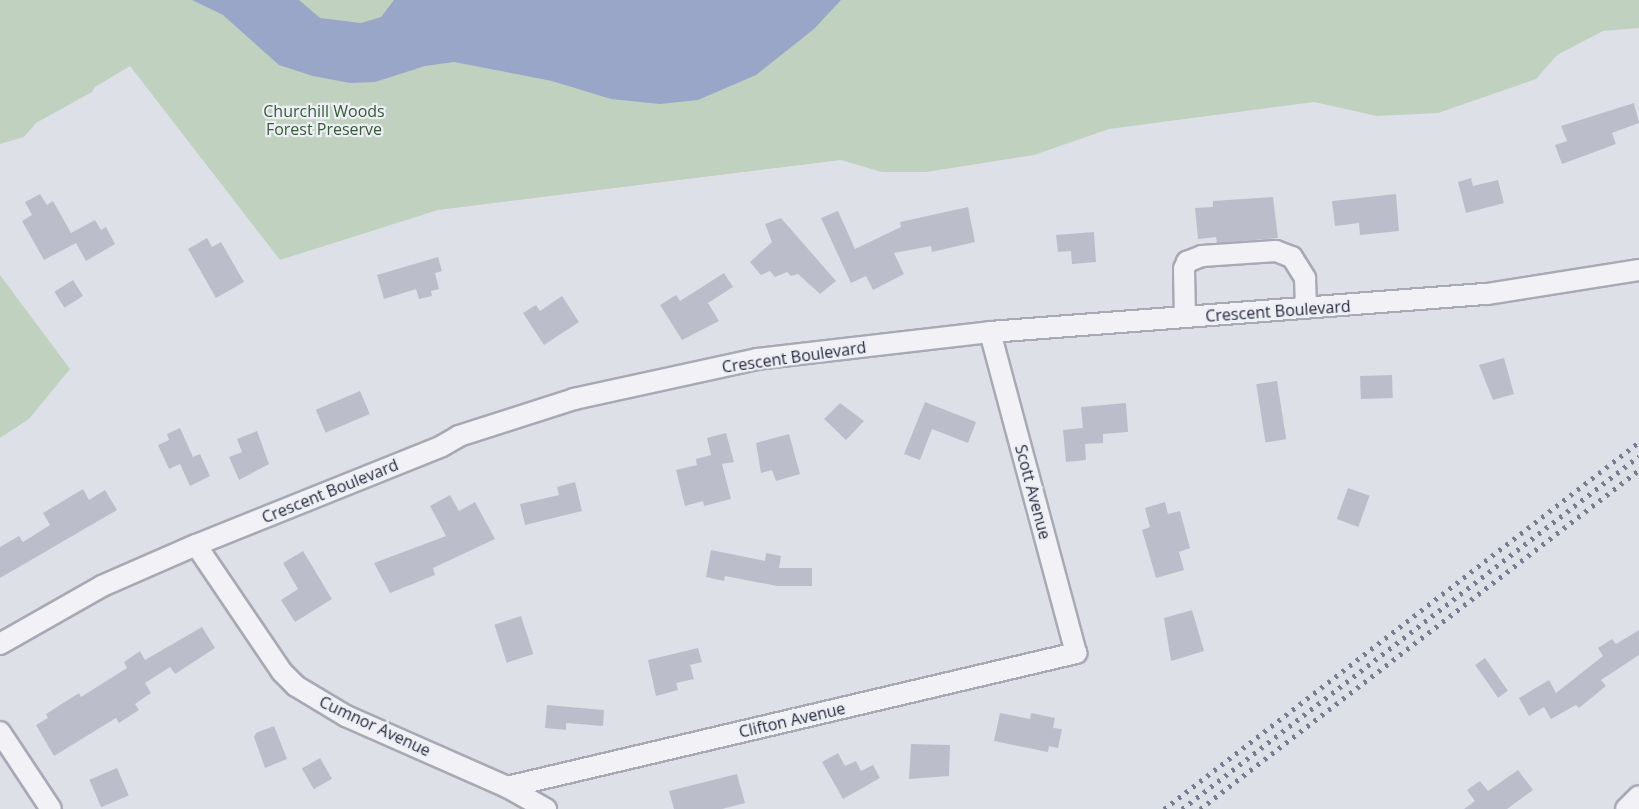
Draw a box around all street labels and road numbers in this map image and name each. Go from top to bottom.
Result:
street label: Crescent Boulevard [1205,296,1351,326]
street label: Crescent Boulevard [721,337,867,377]
street label: Scott Avenue [1011,443,1055,541]
street label: Crescent Boulevard [259,455,401,527]
street label: Cumnor Avenue [316,692,434,760]
street label: Clifton Avenue [737,698,847,742]

